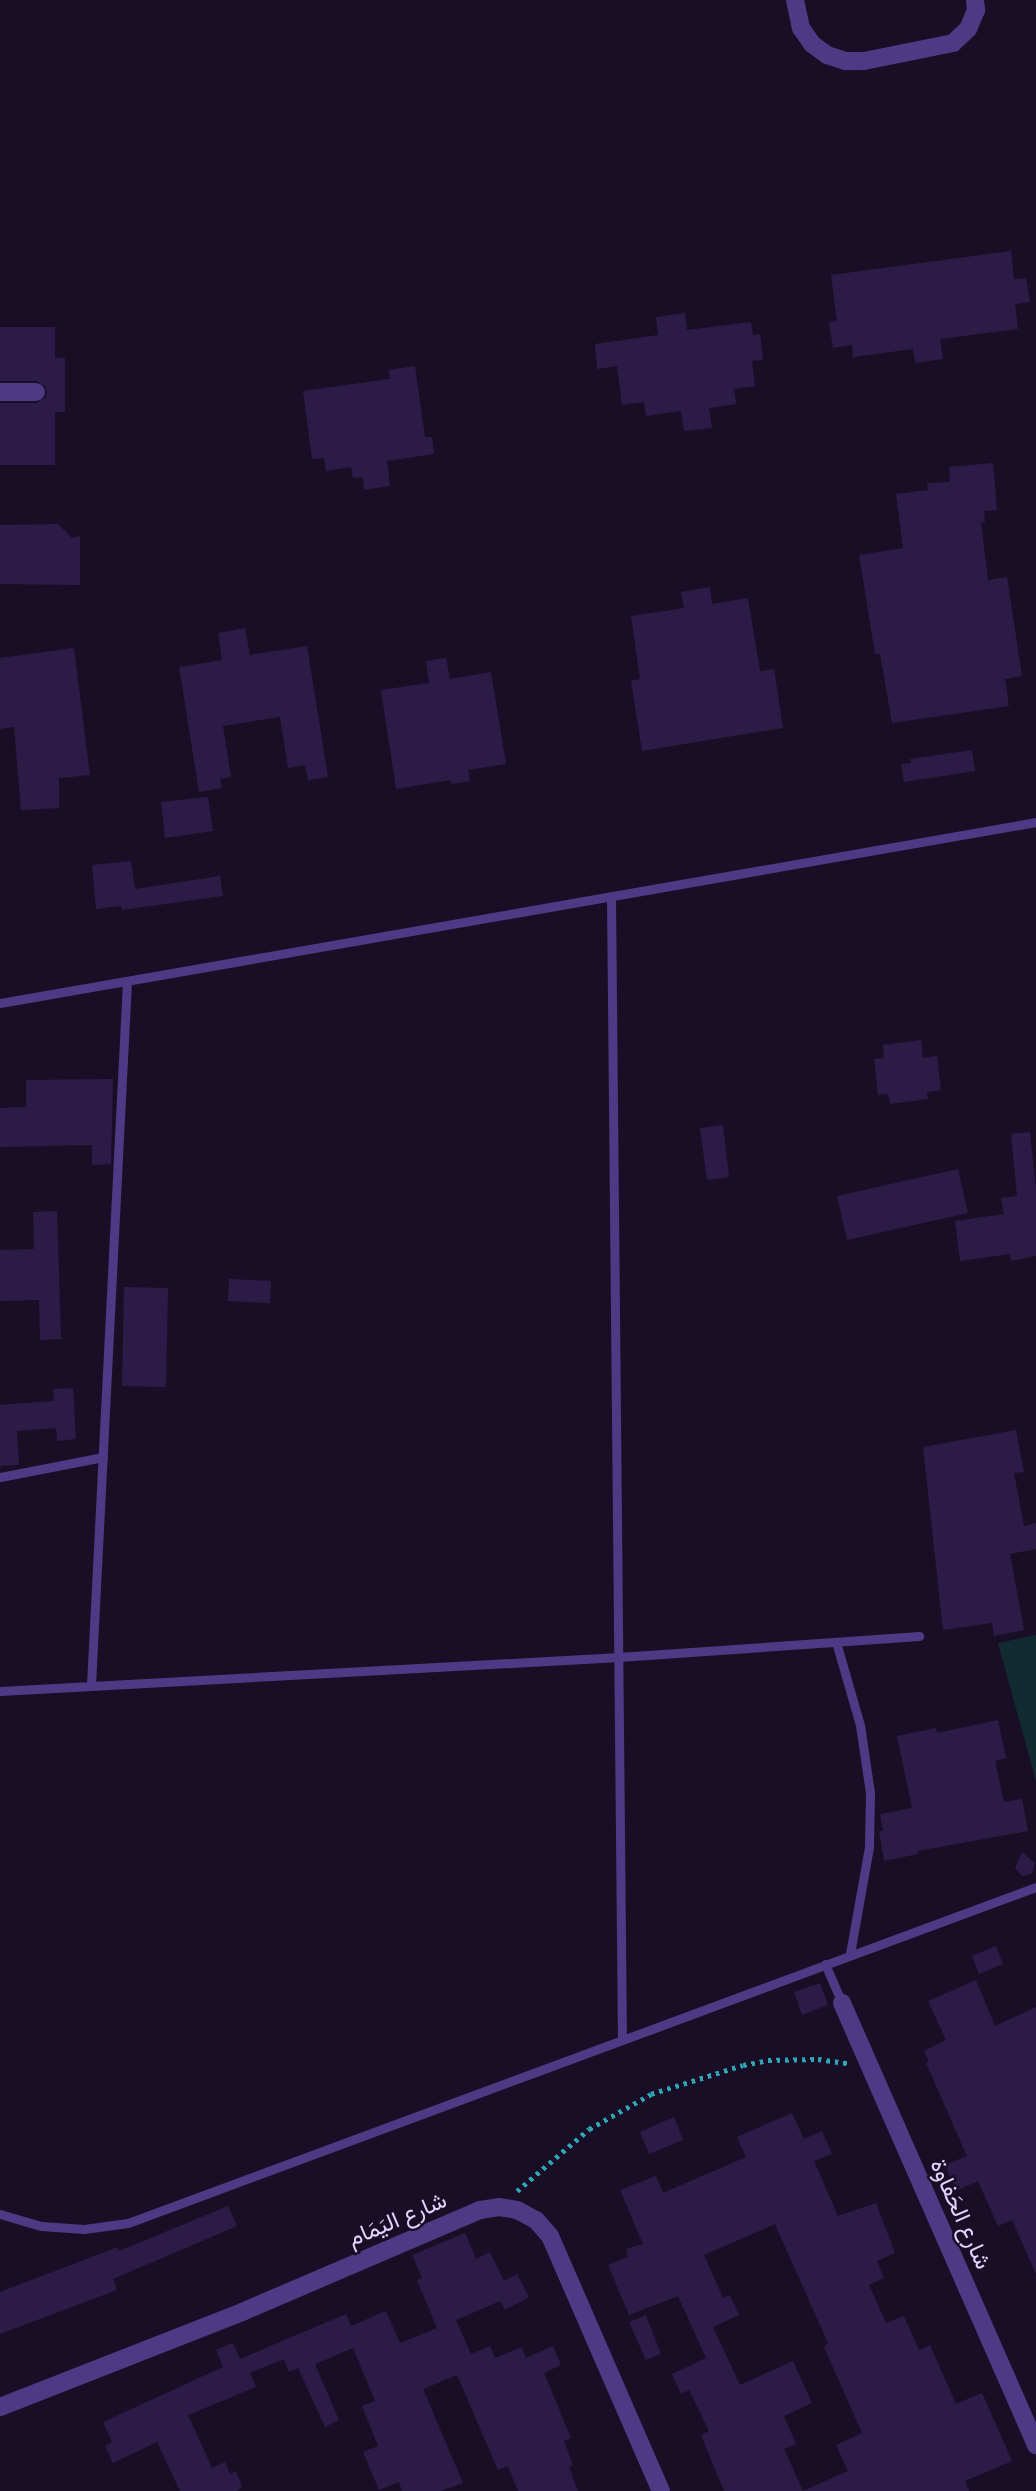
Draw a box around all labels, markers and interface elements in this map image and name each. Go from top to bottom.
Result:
street label: شارع الحَفاوة [924,2155,998,2273]
street label: شارع اليَمَام [343,2186,451,2252]

